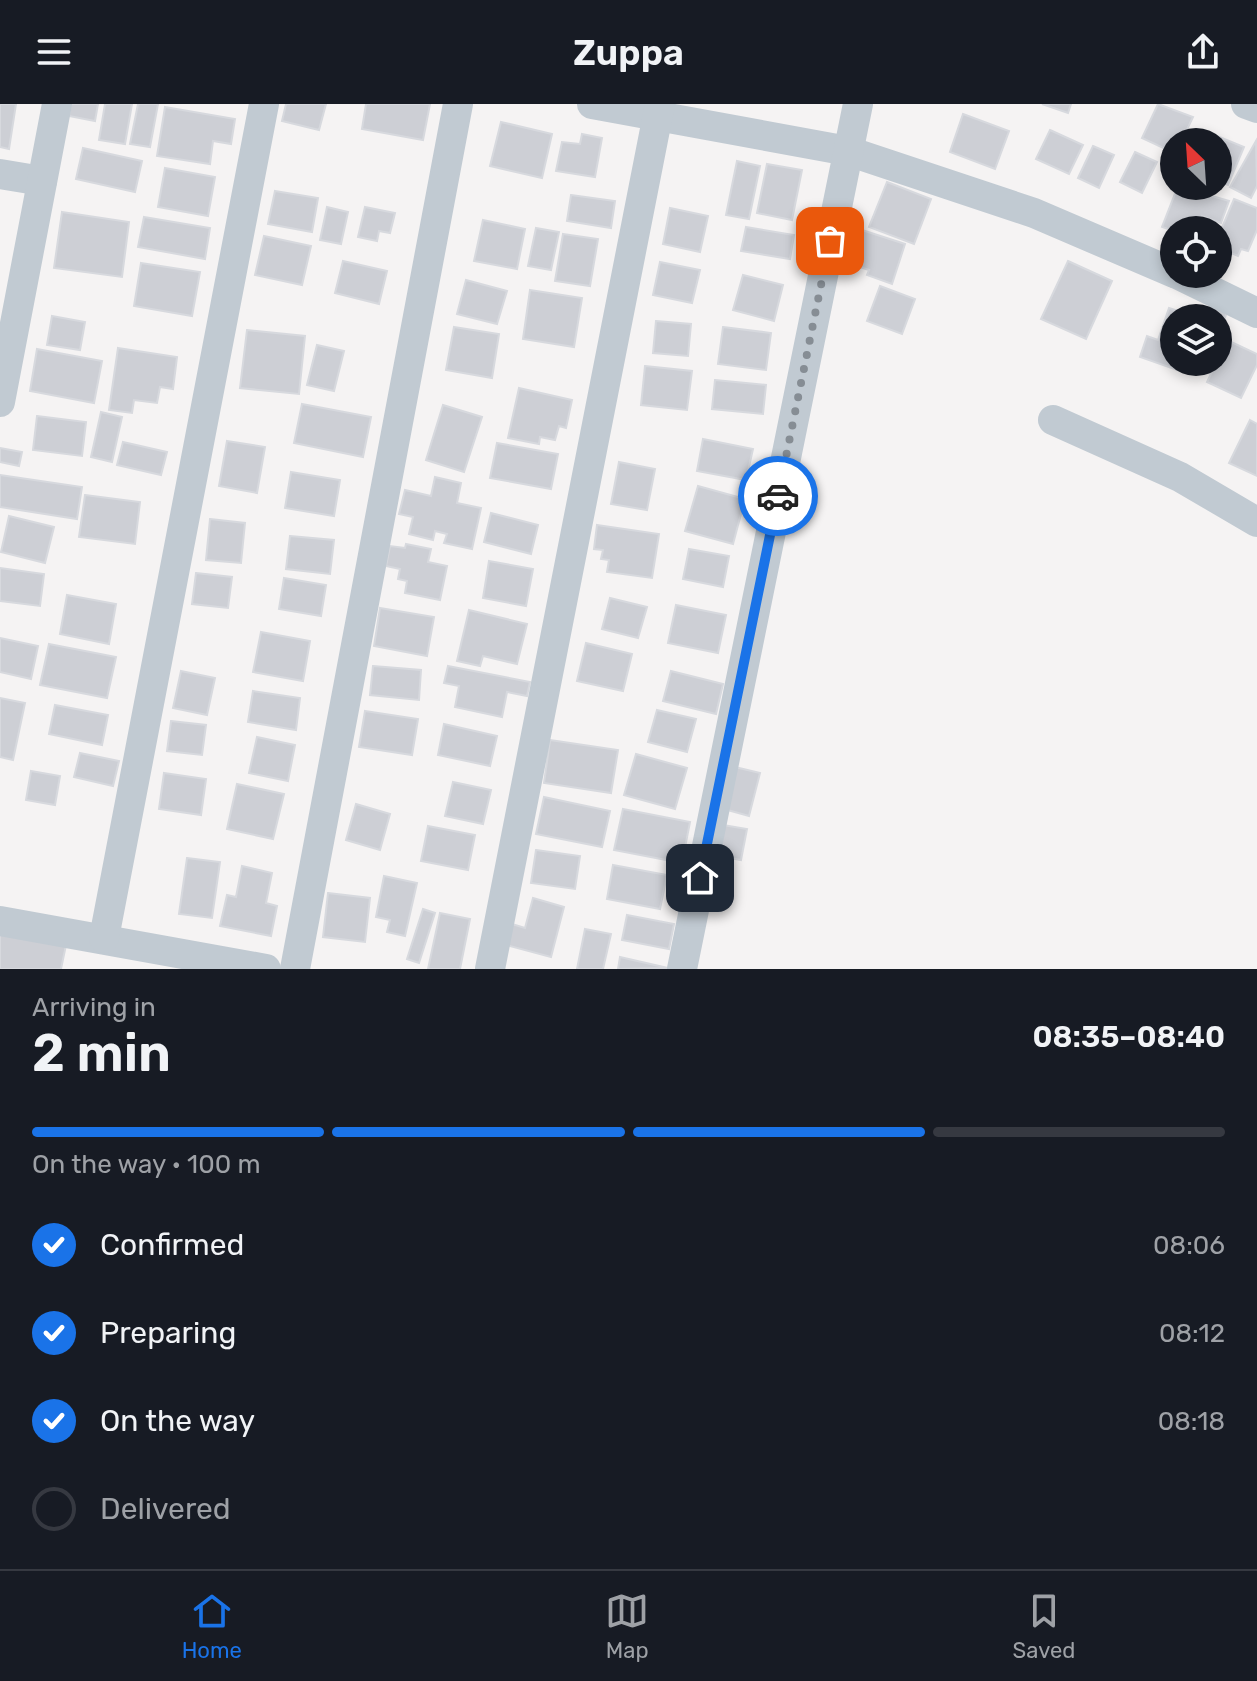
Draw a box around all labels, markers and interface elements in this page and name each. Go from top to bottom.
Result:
icon: menu [32,30,76,74]
icon: share [1181,30,1225,74]
text: Zuppa [573,31,684,74]
north arrow [1160,128,1232,200]
map controls [1160,128,1232,376]
pin [796,207,864,275]
button: locate [1160,216,1232,288]
icon: bag [808,219,852,263]
button: layers [1160,304,1232,376]
courier [738,456,818,536]
icon: car [756,474,800,518]
pin [666,844,734,912]
icon: home [678,856,722,900]
text: Arriving in [32,992,156,1023]
text: 08:35–08:40 [1033,1019,1225,1055]
text: 2 min [32,1022,171,1084]
text: On the way · 100 m [32,1149,261,1180]
icon: check [32,1223,76,1267]
text: Confirmed [100,1227,244,1263]
text: 08:06 [1153,1230,1225,1261]
icon: check [32,1311,76,1355]
text: Preparing [100,1315,236,1351]
text: 08:12 [1159,1318,1225,1349]
icon: check [32,1399,76,1443]
text: On the way [100,1403,255,1439]
text: 08:18 [1158,1406,1225,1437]
text: Delivered [100,1491,231,1527]
tab: Home [182,1589,242,1664]
tab: Map [605,1589,649,1664]
tab: Saved [1013,1589,1075,1664]

